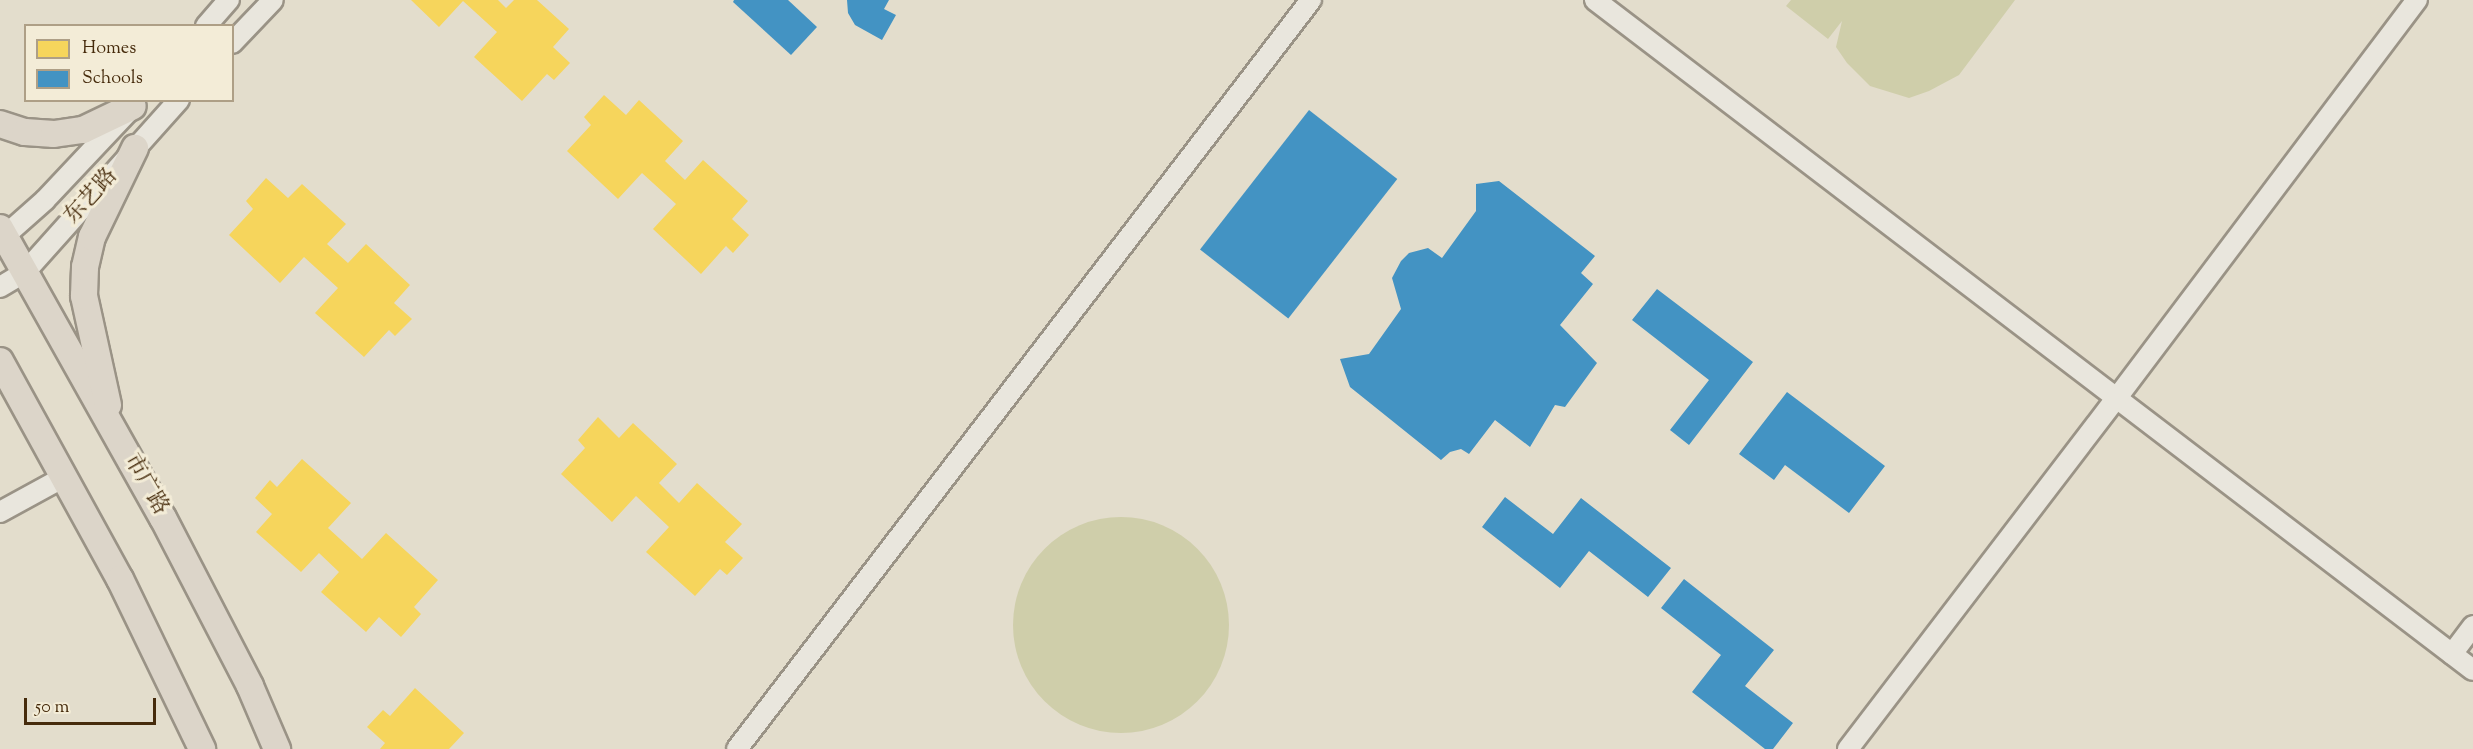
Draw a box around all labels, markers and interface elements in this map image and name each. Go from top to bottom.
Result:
legend [24,24,234,102]
text: Homes [82,36,136,62]
text: Schools [82,66,143,92]
street label: 东艺路 [60,164,124,230]
street label: 市广路 [117,450,173,520]
scale bar [27,686,159,724]
text: 50 m [35,695,69,721]

